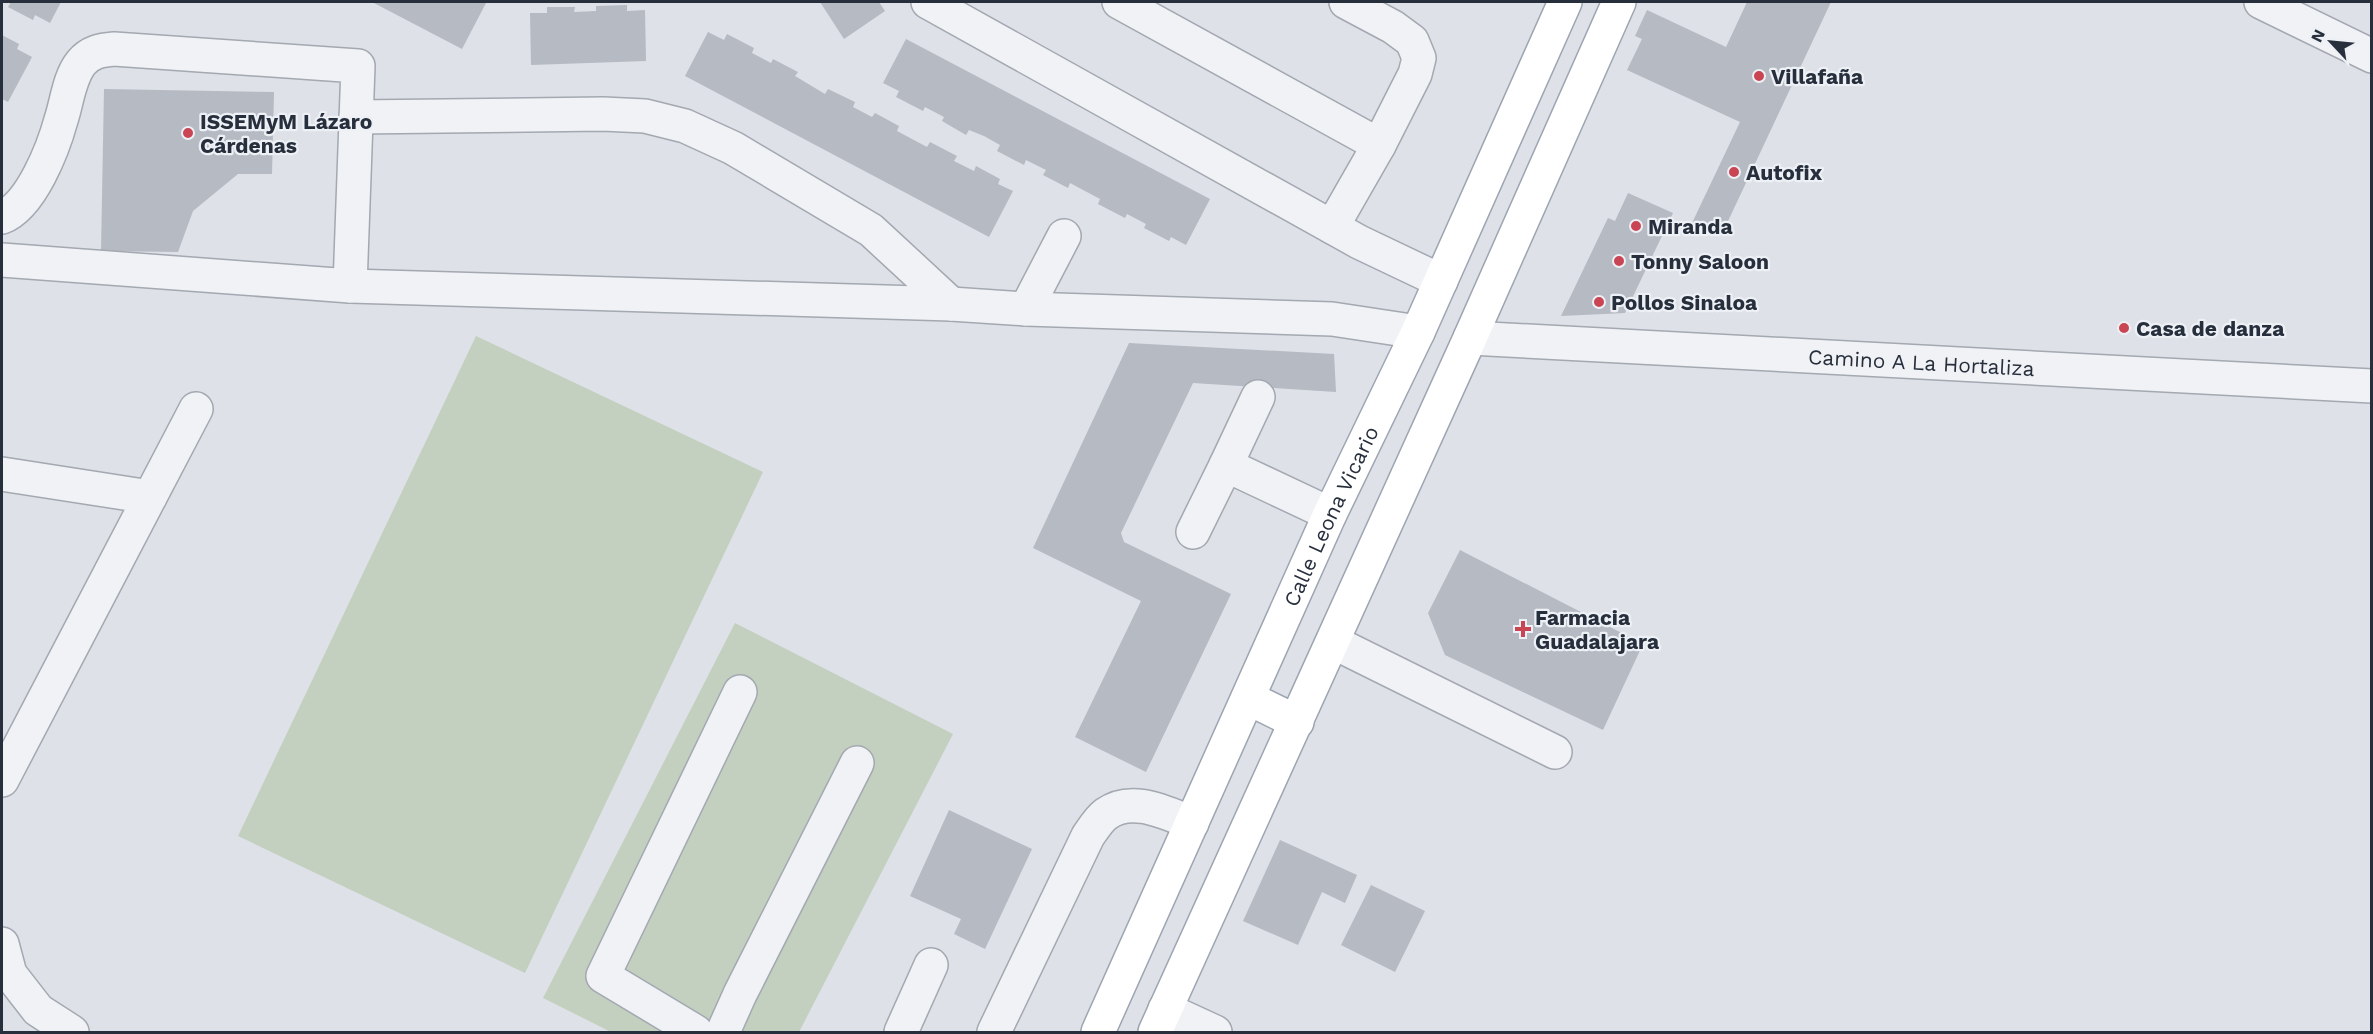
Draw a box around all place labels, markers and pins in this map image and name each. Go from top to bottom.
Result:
place label: Villafaña [1771,64,1864,89]
marker: Villafaña [1752,69,1766,83]
place label: ISSEMyM Lázaro Cárdenas [200,109,372,158]
marker: ISSEMyM Lázaro Cárdenas [181,126,195,140]
place label: Autofix [1746,160,1823,185]
marker: Autofix [1727,165,1741,179]
place label: Miranda [1648,214,1733,239]
marker: Miranda [1629,219,1643,233]
place label: Tonny Saloon [1631,249,1769,274]
marker: Tonny Saloon [1612,254,1626,268]
place label: Pollos Sinaloa [1611,290,1758,315]
marker: Pollos Sinaloa [1592,295,1606,309]
place label: Casa de danza [2136,316,2285,341]
marker: Casa de danza [2117,321,2131,335]
place label: Farmacia Guadalajara [1535,605,1660,654]
marker: Farmacia Guadalajara [1516,622,1530,636]

